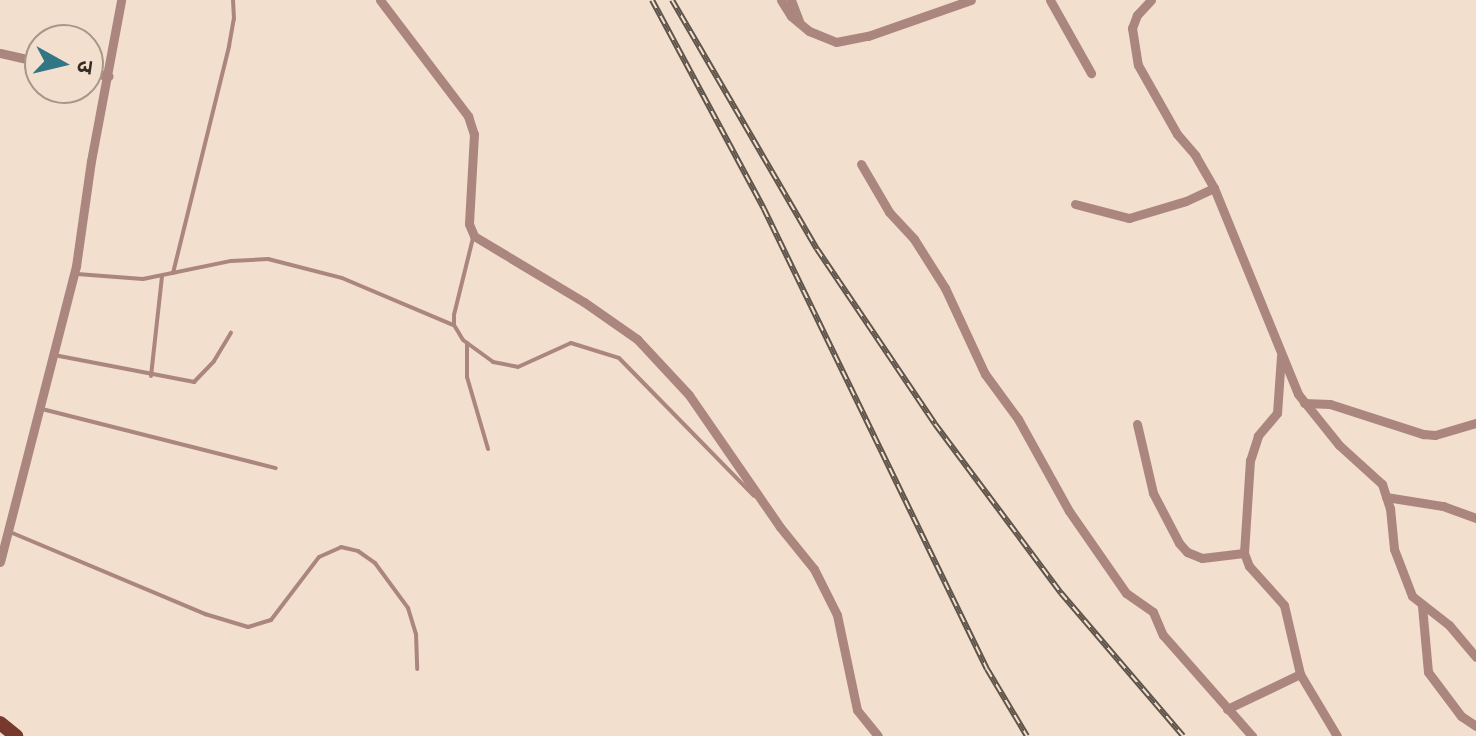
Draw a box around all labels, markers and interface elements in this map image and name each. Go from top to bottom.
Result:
north arrow [24,24,104,104]
text: उ [70,59,102,76]

